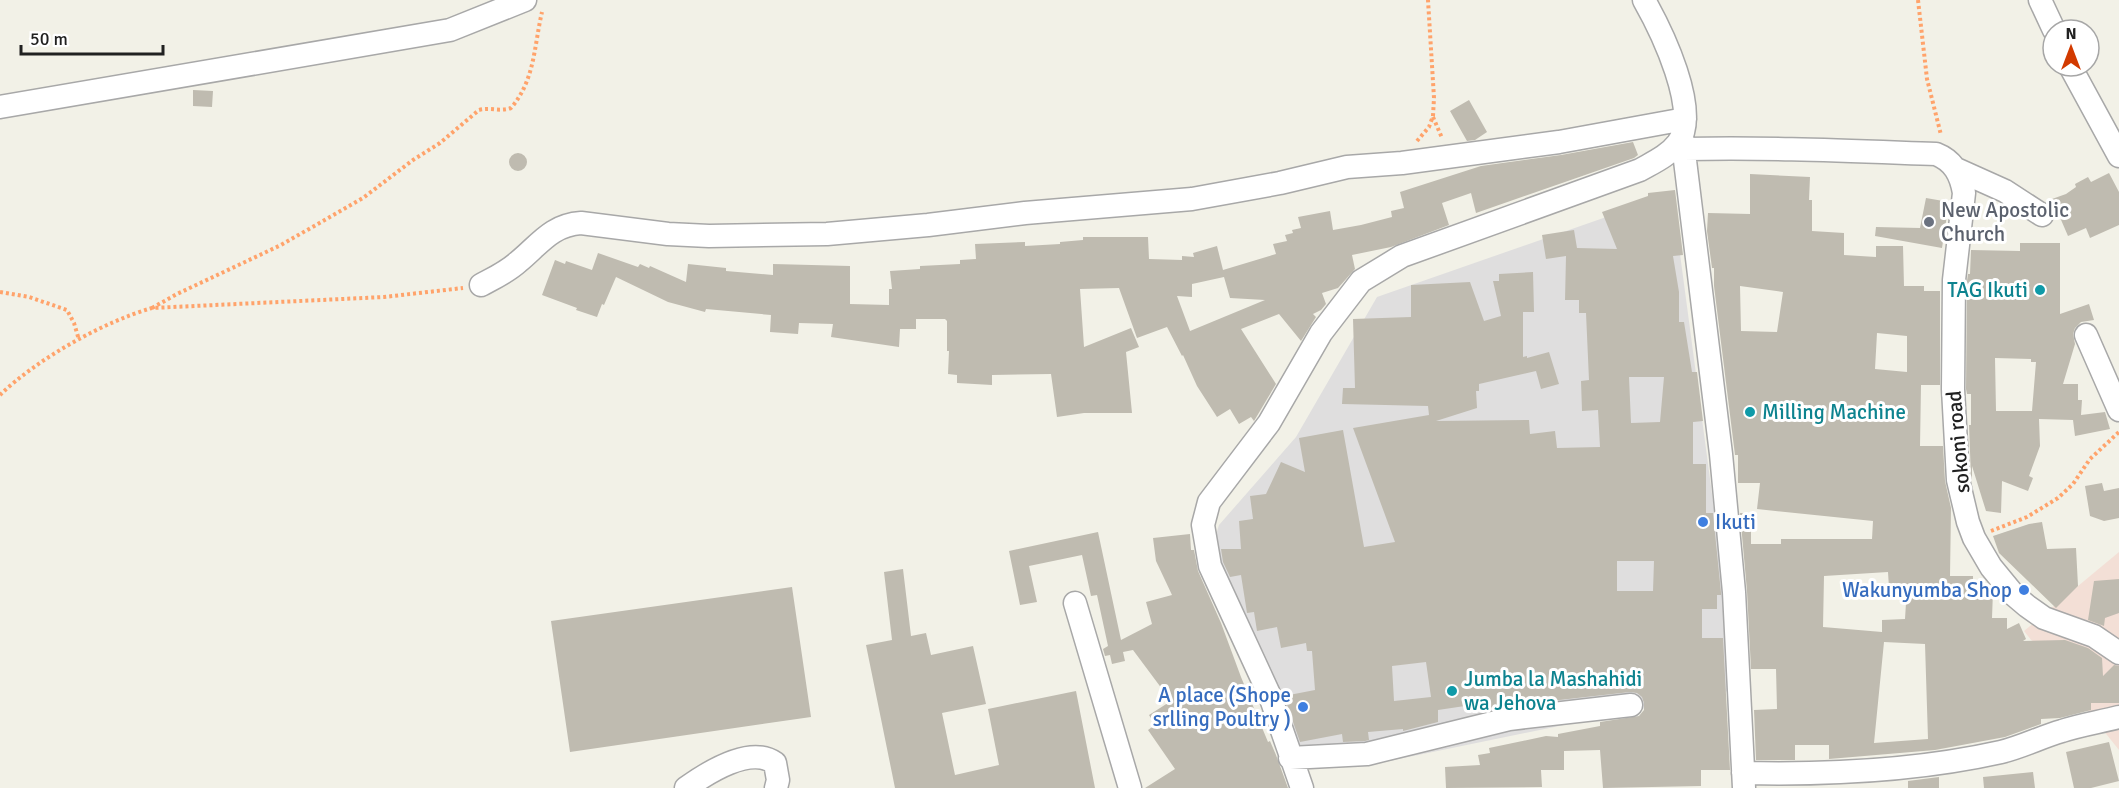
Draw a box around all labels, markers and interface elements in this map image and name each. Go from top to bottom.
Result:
scale bar [21,18,164,56]
north arrow [2041,18,2101,78]
text: N [2065,24,2077,44]
text: 50 m [30,28,68,50]
place label: New Apostolic Church [1941,197,2069,247]
marker: New Apostolic Church [1922,215,1936,229]
place label: TAG Ikuti [1947,277,2028,303]
marker: TAG Ikuti [2033,283,2047,297]
street label: sokoni road [1941,390,1975,494]
place label: Milling Machine [1762,399,1906,425]
marker: Milling Machine [1743,405,1757,419]
place label: Ikuti [1715,509,1756,535]
marker: Ikuti [1696,515,1710,529]
place label: Wakunyumba Shop [1842,577,2012,603]
marker: Wakunyumba Shop [2017,583,2031,597]
place label: Jumba la Mashahidi wa Jehova [1464,666,1642,716]
place label: A place (Shope srlling Poultry ) [1153,682,1291,732]
marker: Jumba la Mashahidi wa Jehova [1445,684,1459,698]
marker: A place (Shope srlling Poultry ) [1296,700,1310,714]

